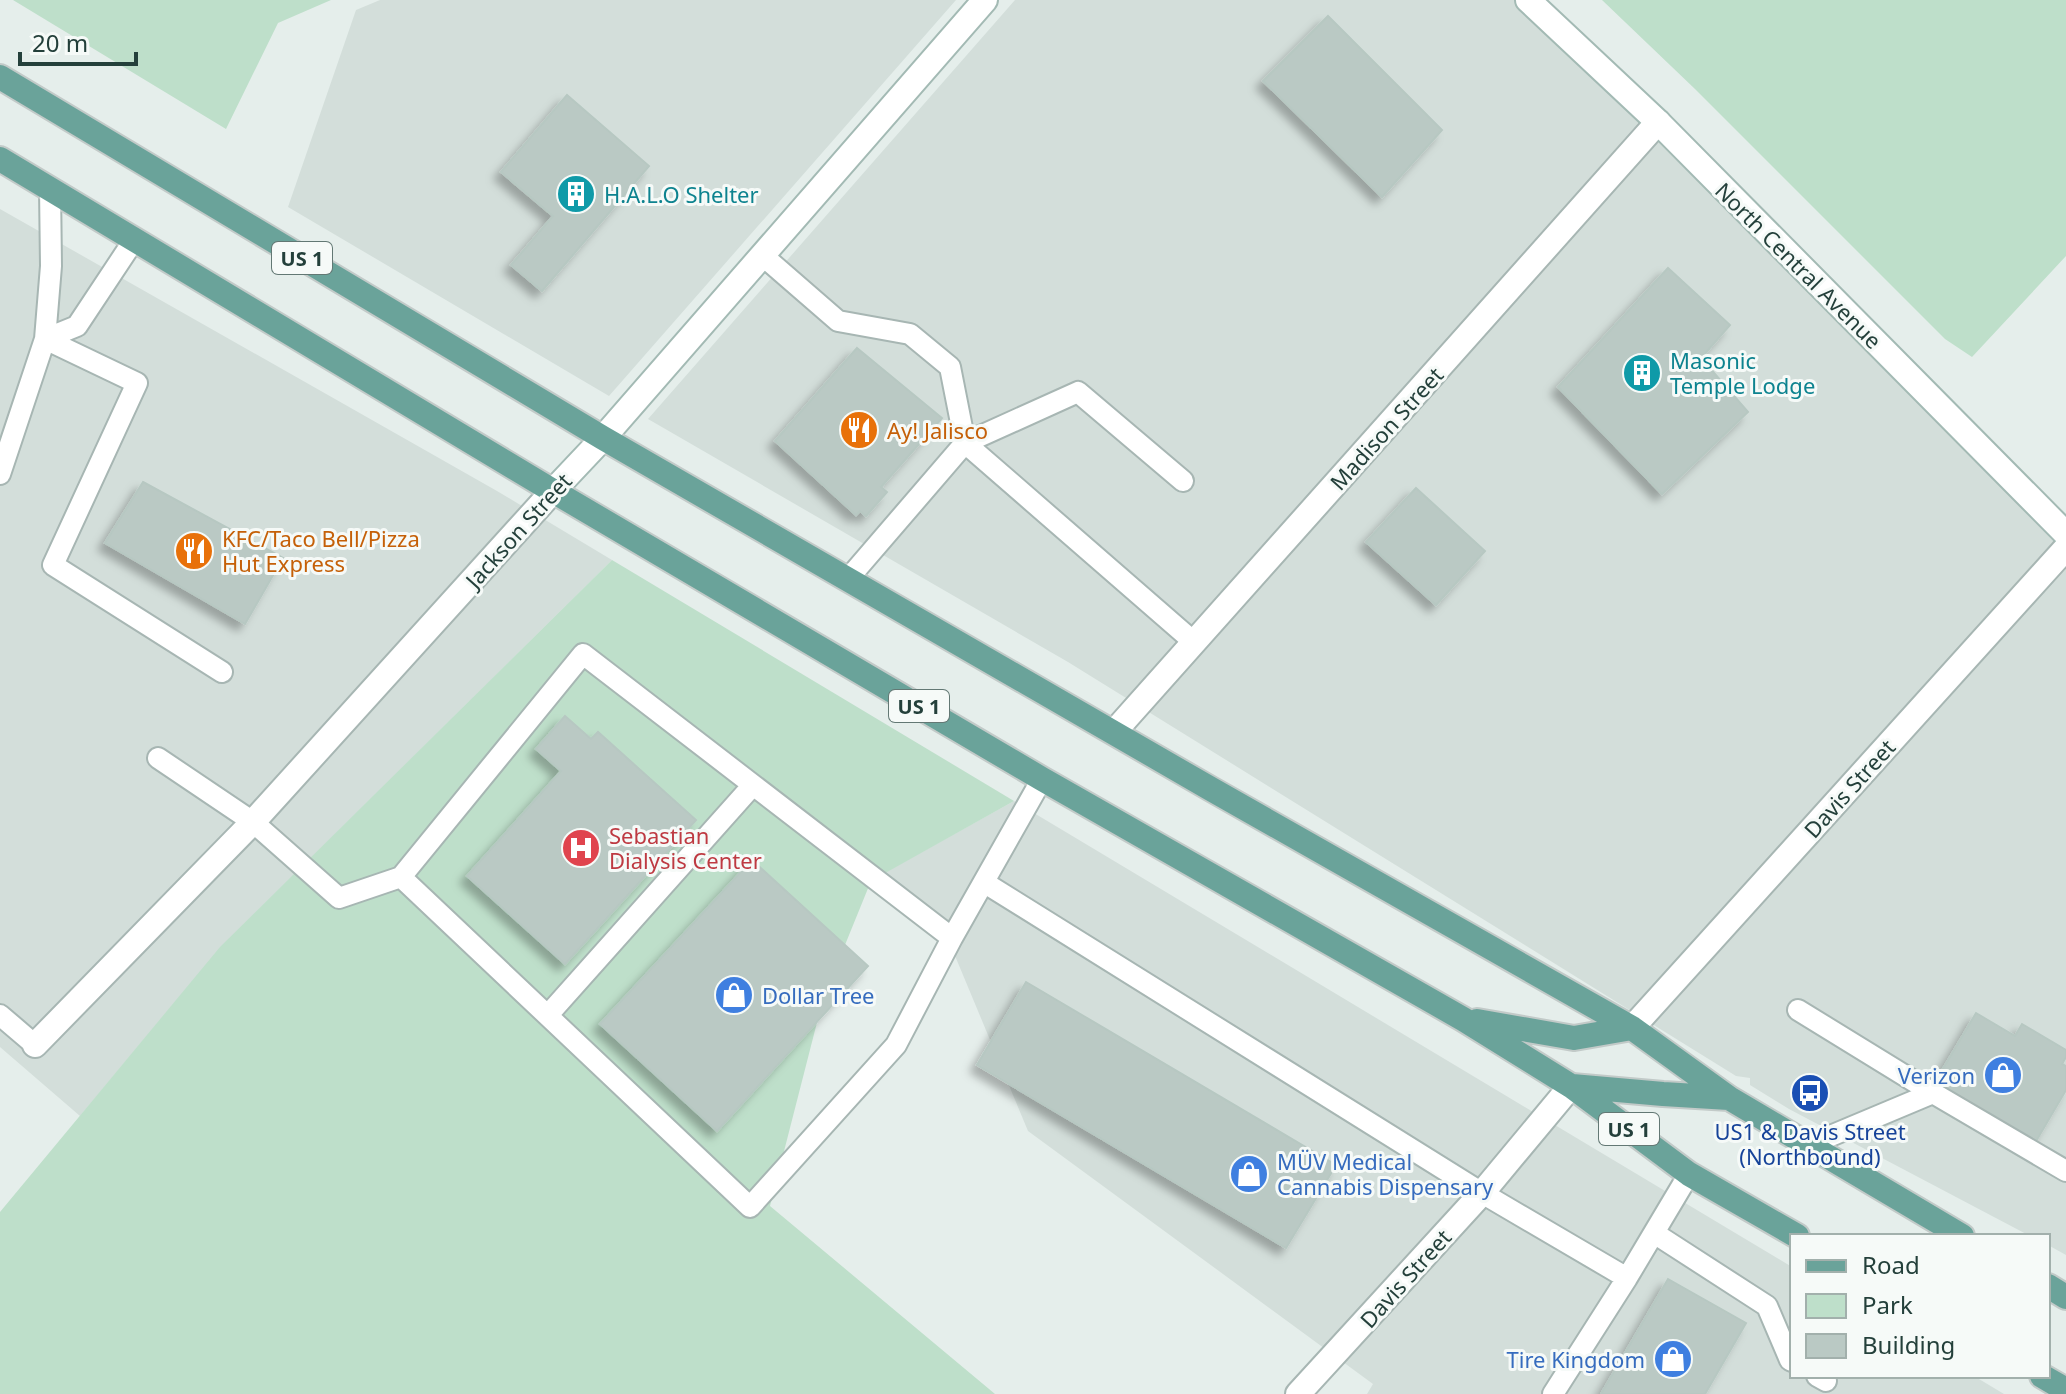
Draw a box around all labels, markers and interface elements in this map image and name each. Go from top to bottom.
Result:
scale bar [20,16,136,66]
text: 20 m [32,26,88,59]
building icon: H.A.L.O Shelter [555,173,597,215]
street label: North Central Avenue [1709,175,1889,355]
place label: H.A.L.O Shelter [604,179,759,209]
road number: US 1 [272,242,332,274]
place label: Masonic Temple Lodge [1670,345,1815,400]
building icon: Masonic Temple Lodge [1621,352,1663,394]
street label: Madison Street [1323,360,1449,496]
restaurant icon: Ay! Jalisco [838,409,880,451]
place label: Ay! Jalisco [887,415,988,445]
street label: Jackson Street [457,466,578,595]
place label: KFC/Taco Bell/Pizza Hut Express [222,523,420,578]
restaurant icon: KFC/Taco Bell/Pizza Hut Express [173,530,215,572]
road number: US 1 [889,690,949,722]
street label: Davis Street [1797,732,1901,844]
place label: Sebastian Dialysis Center [609,820,762,875]
hospital icon: Sebastian Dialysis Center [560,827,602,869]
shop icon: Dollar Tree [713,974,755,1016]
place label: Dollar Tree [762,980,874,1010]
shop icon: Verizon [1982,1054,2024,1096]
place label: Verizon [1898,1060,1975,1090]
bus stop icon: US1 & Davis Street (Northbound) [1789,1072,1831,1114]
road number: US 1 [1599,1113,1659,1145]
place label: US1 & Davis Street (Northbound) [1714,1116,1906,1171]
place label: MÜV Medical Cannabis Dispensary [1277,1146,1494,1201]
shop icon: MÜV Medical Cannabis Dispensary [1228,1153,1270,1195]
street label: Davis Street [1353,1222,1457,1334]
legend [1790,1234,2050,1378]
text: Road [1862,1248,1920,1281]
text: Park [1862,1288,1913,1321]
text: Building [1862,1328,1955,1361]
shop icon: Tire Kingdom [1652,1338,1694,1380]
place label: Tire Kingdom [1506,1344,1645,1374]

